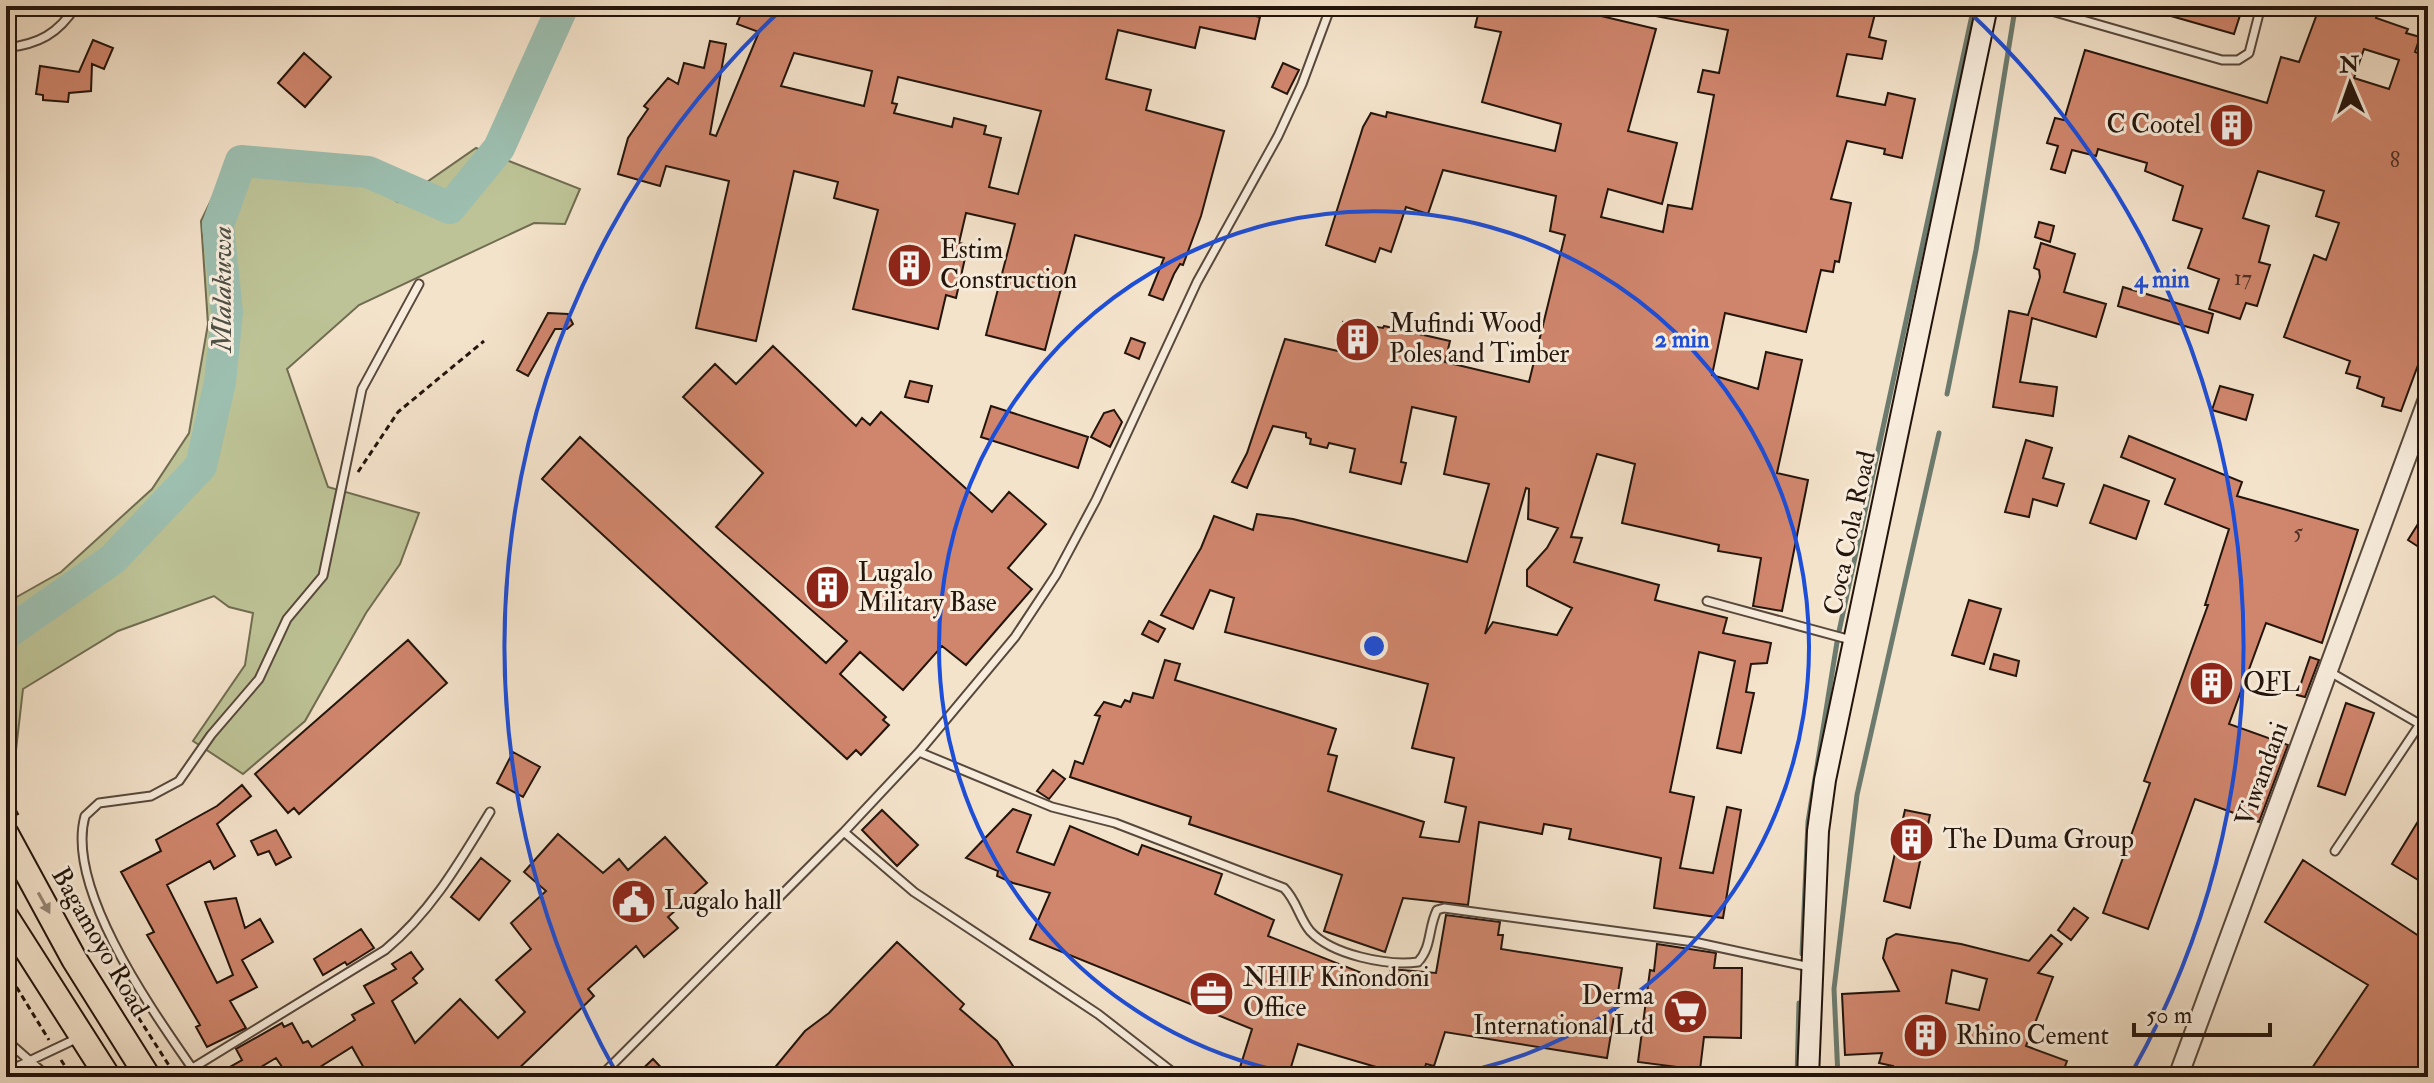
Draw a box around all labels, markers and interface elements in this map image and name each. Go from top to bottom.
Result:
north arrow [2310,44,2390,124]
text: N [2338,51,2360,79]
building icon: C Cootel [2208,101,2256,149]
place label: C Cootel [2106,109,2201,141]
house number: 8 [2390,146,2400,174]
water label: Mlalakuwa [205,226,240,354]
place label: Estim Construction [940,234,1077,296]
building icon: Estim Construction [885,241,933,289]
text: 4 min [2133,264,2190,295]
house number: 17 [2234,264,2252,292]
place label: Mufindi Wood Poles and Timber [1389,308,1570,370]
building icon: Mufindi Wood Poles and Timber [1334,315,1382,363]
text: 2 min [1655,324,1710,355]
street label: Coca Cola Road [1817,448,1883,618]
house number: 5 [2293,518,2303,546]
place label: Lugalo Military Base [858,557,997,619]
building icon: Lugalo Military Base [803,564,851,612]
centre of rings [1360,632,1388,660]
building icon: QFL [2188,659,2236,707]
place label: QFL [2243,667,2300,699]
street label: Viwandani [2228,717,2296,831]
building icon: The Duma Group [1888,816,1936,864]
place label: The Duma Group [1943,824,2134,857]
street label: Bagamoyo Road [44,862,156,1023]
public building icon: Lugalo hall [609,877,657,925]
place label: Lugalo hall [664,885,782,917]
one-way arrow [37,891,50,914]
place label: NHIF Kinondoni Office [1243,962,1430,1024]
office icon: NHIF Kinondoni Office [1188,969,1236,1017]
place label: Derma International Ltd [1473,980,1654,1042]
supermarket icon: Derma International Ltd [1661,987,1709,1035]
scale bar [2134,987,2270,1037]
text: 50 m [2146,1000,2193,1031]
building icon: Rhino Cement [1901,1012,1949,1060]
place label: Rhino Cement [1956,1020,2109,1052]

